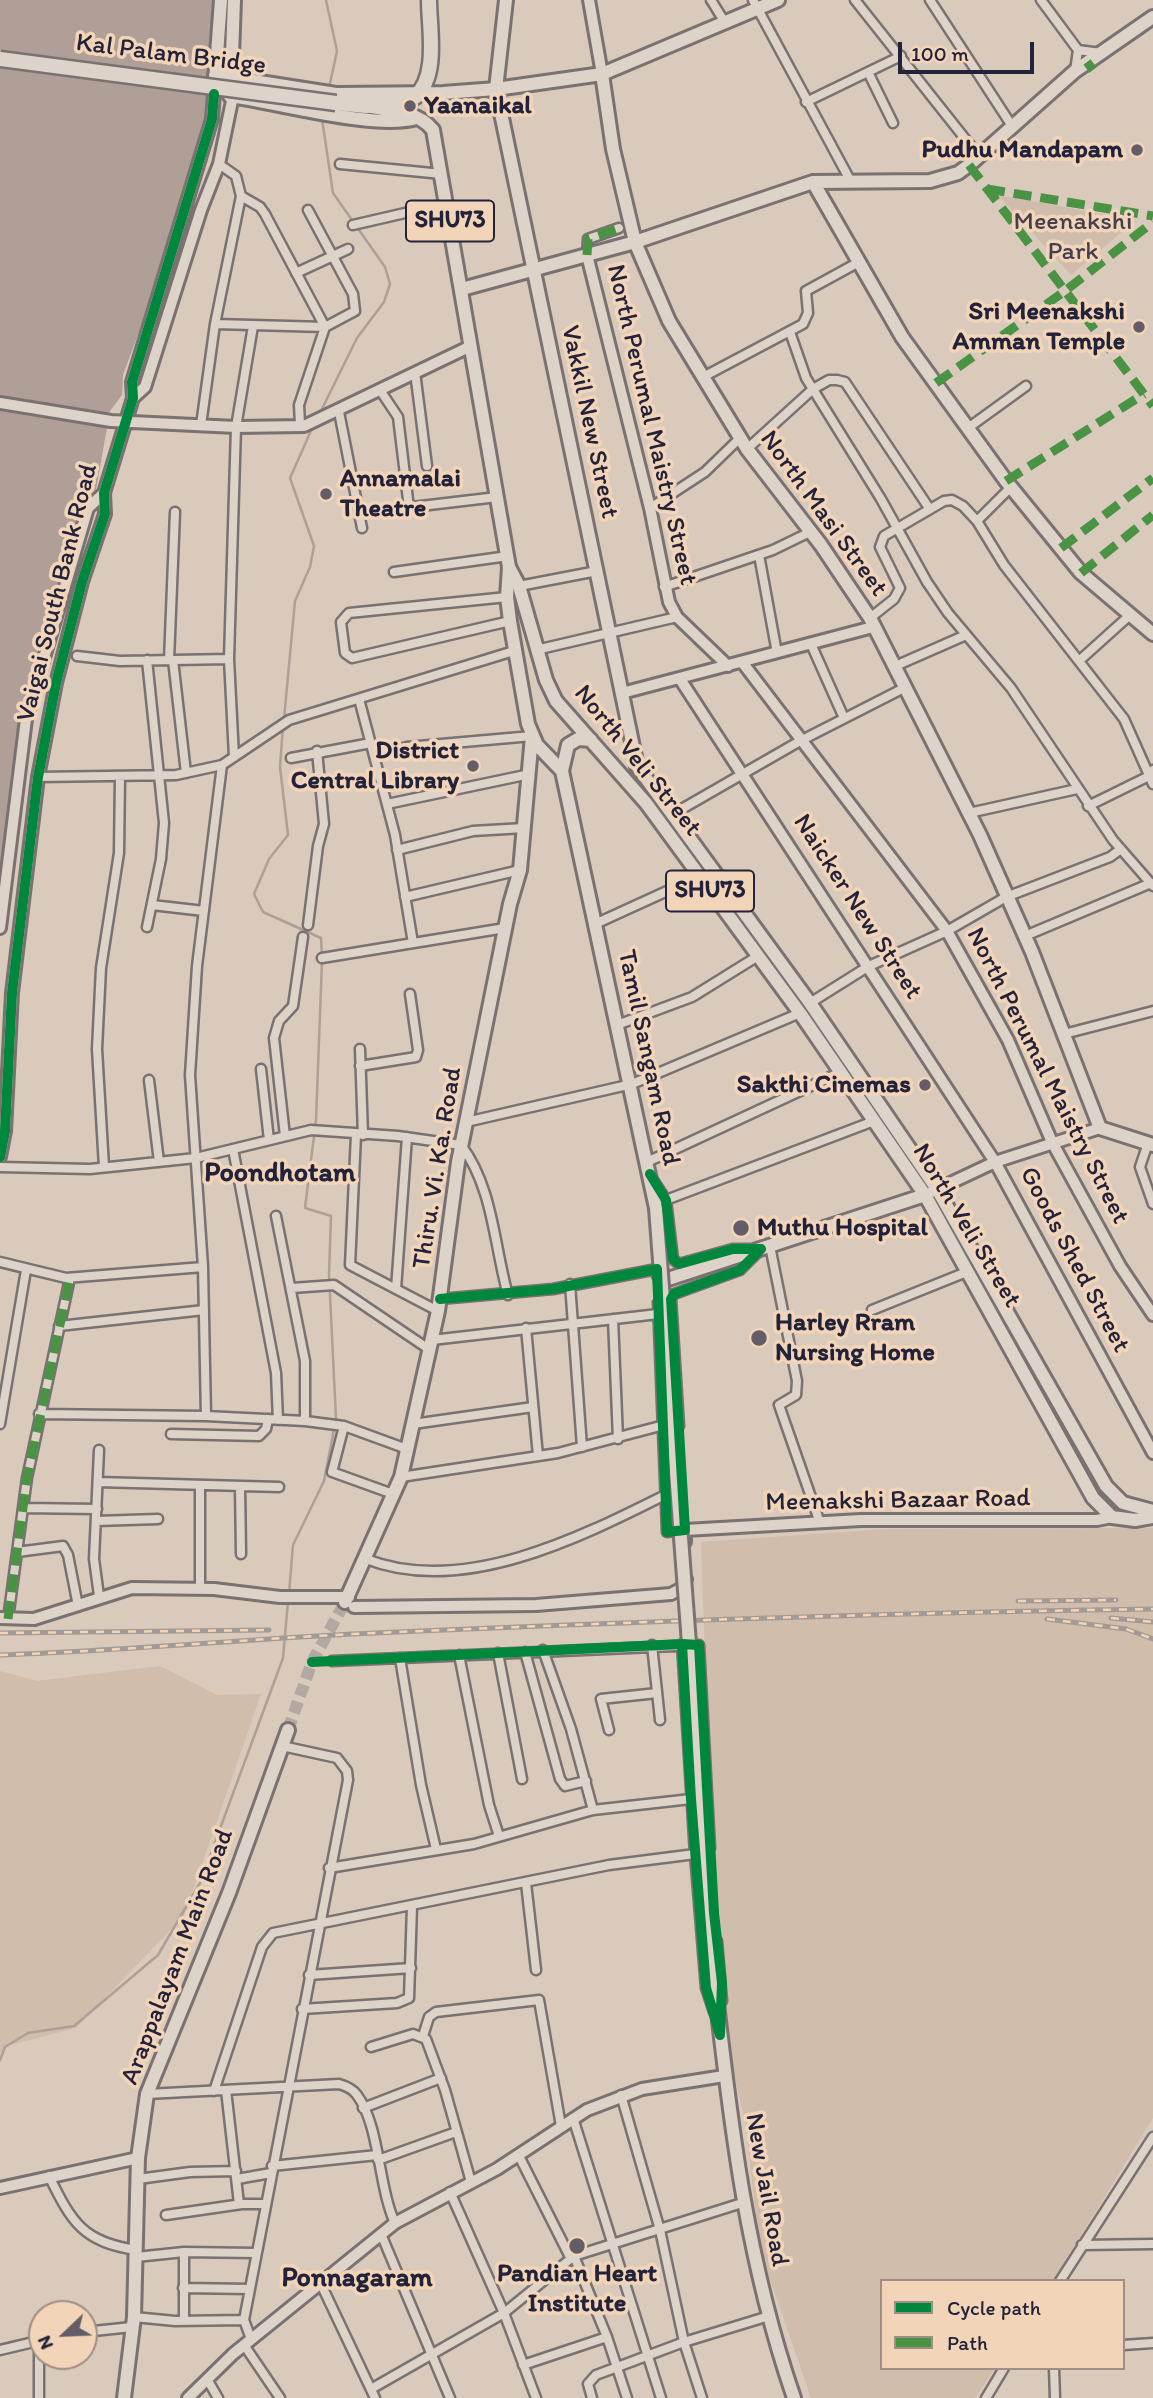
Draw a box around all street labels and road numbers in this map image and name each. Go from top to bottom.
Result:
street label: Kal Palam Bridge [74,28,268,82]
road number: SHU73 [406,201,494,242]
street label: North Perumal Maistry Street [599,262,703,588]
street label: Vakkil New Street [553,323,625,521]
street label: North Masi Street [752,425,894,603]
street label: Vaigai South Bank Road [11,461,105,725]
street label: North Veli Street [566,679,708,843]
street label: Naicker New Street [786,809,928,1005]
road number: SHU73 [666,870,754,912]
street label: North Perumal Maistry Street [959,923,1135,1229]
street label: Tamil Sangam Road [610,947,686,1169]
street label: Thiru. Vi. Ka. Road [407,1065,469,1271]
street label: North Veli Street [905,1138,1027,1314]
street label: Goods Shed Street [1012,1162,1136,1358]
street label: Meenakshi Bazaar Road [765,1483,1031,1519]
street label: Arappalayam Main Road [115,1825,241,2089]
street label: New Jail Road [737,2111,795,2269]

